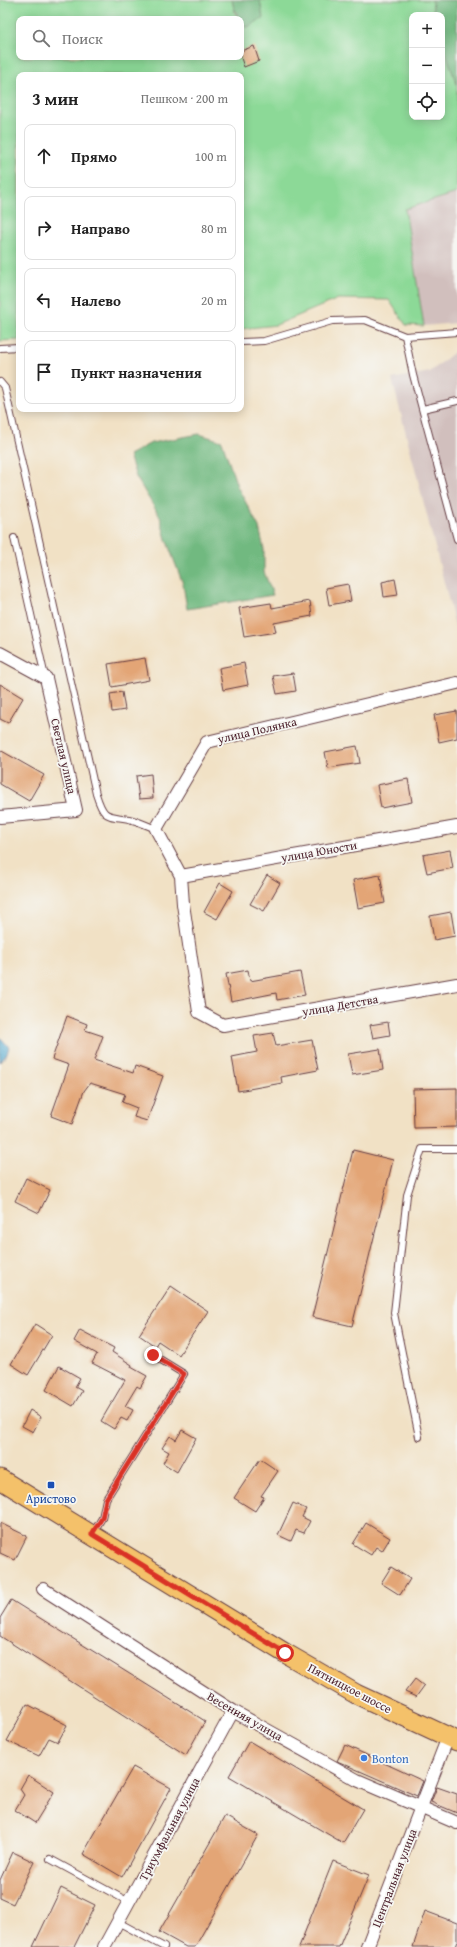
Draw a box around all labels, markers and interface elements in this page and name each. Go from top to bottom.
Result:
map controls [409,12,445,120]
button: + [409,12,445,48]
search box [16,16,244,60]
icon: search [30,27,52,49]
text: Поиск [62,28,103,49]
button: − [409,48,445,84]
button: locate [409,84,445,120]
text: 3 мин [32,86,78,111]
text: Пешком · 200 m [141,89,228,108]
icon: ahead [33,145,55,167]
text: Прямо [71,146,117,167]
text: 100 m [195,147,227,166]
icon: right [33,217,55,239]
text: Направо [71,218,130,239]
text: 80 m [201,219,227,238]
icon: left [33,289,55,311]
text: Налево [71,290,121,311]
text: 20 m [201,291,227,310]
icon: arrive [33,361,55,383]
text: Пункт назначения [71,362,202,383]
street label: улица Полянка [215,713,298,748]
street label: Светлая улица [47,716,81,796]
street label: улица Юности [279,836,358,866]
street label: улица Детства [300,990,380,1020]
route end [144,1346,162,1364]
marker: Аристово [46,1480,56,1490]
place label: Аристово [26,1490,76,1507]
route start [276,1644,294,1662]
street label: Пятницкое шоссе [305,1659,395,1717]
street label: Весенняя улица [204,1688,286,1745]
place label: Bonton [372,1750,409,1767]
marker: Bonton [359,1753,369,1763]
street label: Триумфальная улица [135,1774,204,1884]
street label: Центральная улица [367,1826,421,1930]

